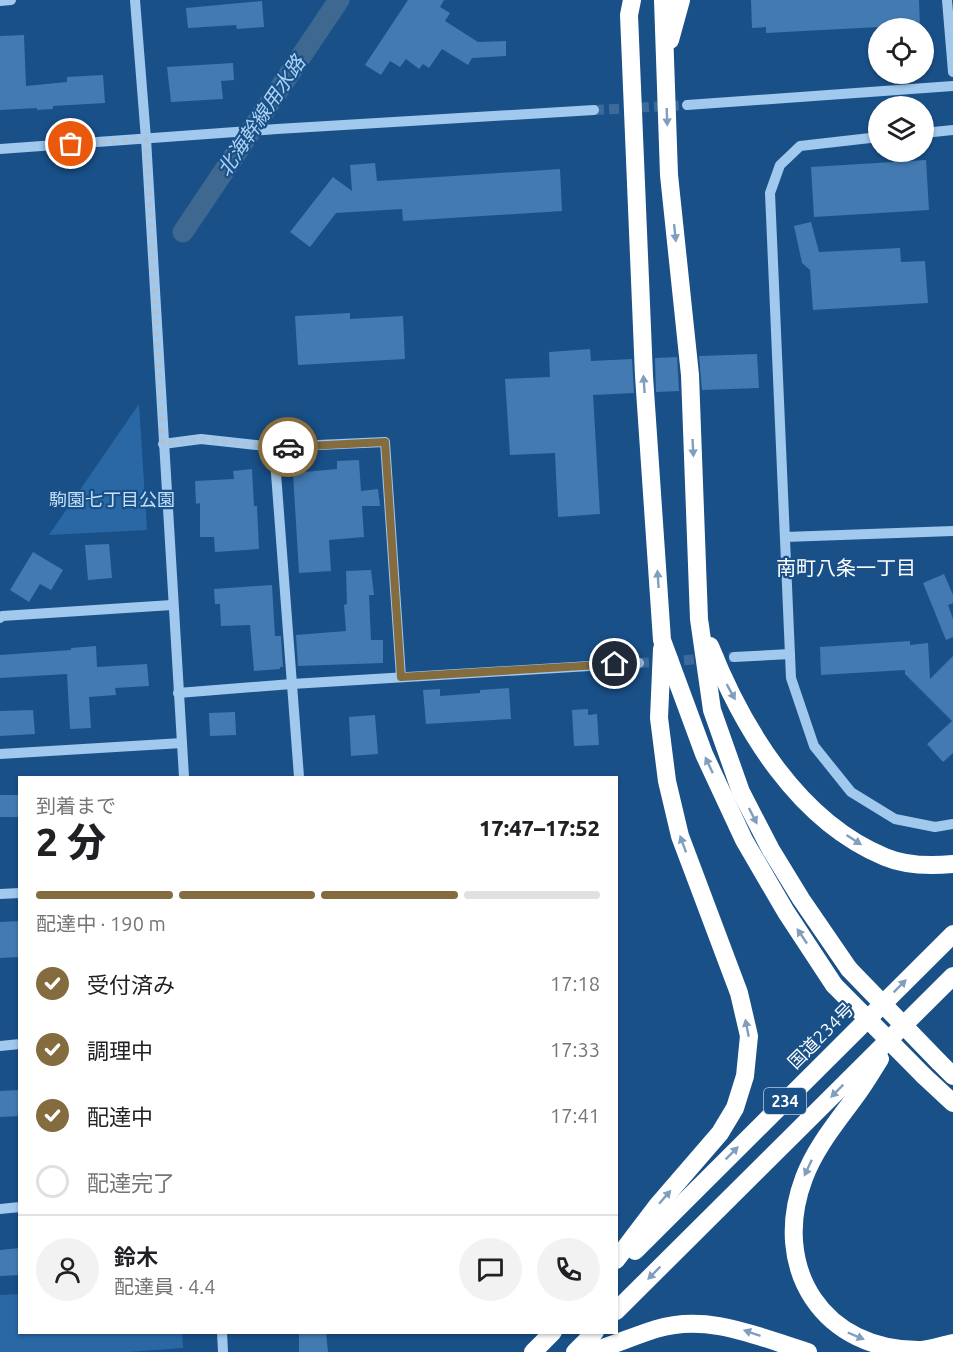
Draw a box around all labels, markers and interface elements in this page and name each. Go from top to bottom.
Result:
map controls [868,18,934,162]
button: locate [868,18,934,84]
water label: 北海幹線用水路 [212,50,310,180]
button: layers [868,96,934,162]
one-way arrow [662,107,672,126]
pin [45,118,96,169]
icon: bag [54,127,87,160]
one-way arrow [670,223,680,242]
one-way arrow [639,375,649,394]
courier [258,417,318,477]
icon: car [272,431,305,464]
one-way arrow [688,439,697,458]
park label: 駒園七丁目公園 [49,489,175,509]
district label: 南町八条一丁目 [776,556,916,579]
one-way arrow [653,569,662,588]
pin [589,638,640,689]
icon: home [598,647,631,680]
one-way arrow [726,684,736,701]
one-way arrow [705,756,714,773]
text: 到着まで [36,794,116,817]
one-way arrow [748,807,758,825]
text: 17:47–17:52 [479,815,600,840]
text: 2 分 [36,820,106,863]
one-way arrow [846,834,862,845]
one-way arrow [678,835,688,853]
text: 配達中 · 190 m [36,912,166,935]
one-way arrow [797,928,808,944]
icon: check [36,967,69,1000]
text: 受付済み [87,972,175,997]
text: 17:18 [550,972,600,995]
one-way arrow [893,980,907,994]
street label: 国道234号 [783,998,857,1072]
one-way arrow [742,1019,751,1038]
icon: check [36,1033,69,1066]
text: 調理中 [87,1038,153,1063]
text: 17:33 [550,1038,600,1061]
one-way arrow [831,1084,845,1098]
road number: 234 [764,1088,806,1114]
icon: check [36,1099,69,1132]
text: 配達中 [87,1104,153,1129]
text: 17:41 [550,1104,600,1127]
one-way arrow [725,1147,739,1161]
one-way arrow [804,1160,813,1177]
text: 配達完了 [87,1170,175,1195]
one-way arrow [658,1190,671,1205]
button: person [36,1238,99,1301]
button: chat [459,1238,522,1301]
button: phone [537,1238,600,1301]
text: 鈴木 [114,1244,158,1269]
one-way arrow [647,1266,662,1280]
text: 配達員 · 4.4 [114,1275,216,1298]
one-way arrow [743,1328,761,1338]
one-way arrow [847,1332,865,1341]

